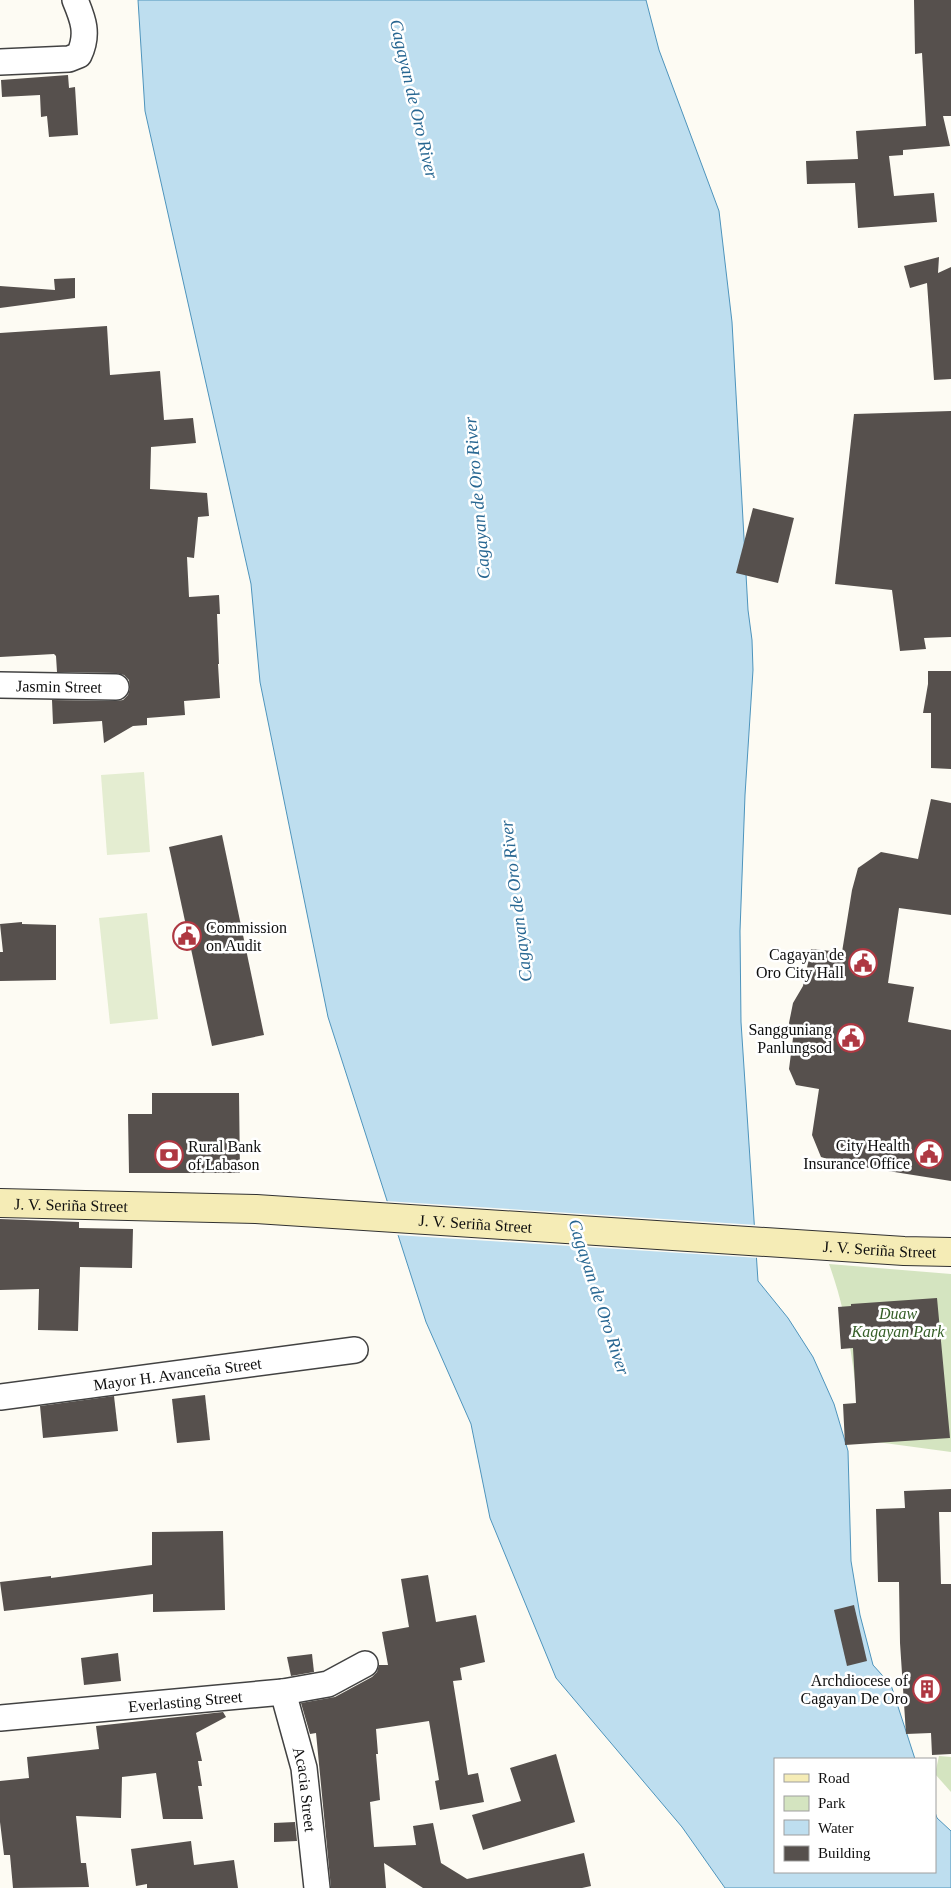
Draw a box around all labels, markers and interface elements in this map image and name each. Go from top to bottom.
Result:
water label: Cagayan de Oro River [386,17,442,182]
water label: Cagayan de Oro River [460,415,494,580]
street label: Jasmin Street [16,677,103,696]
water label: Cagayan de Oro River [496,818,536,983]
place label: Commission on Audit [206,919,287,954]
public building icon: Commission on Audit [172,921,202,951]
place label: Cagayan de Oro City Hall [756,946,845,982]
public building icon: Cagayan de Oro City Hall [848,948,878,978]
place label: Sangguniang Panlungsod [748,1021,832,1057]
public building icon: Sangguniang Panlungsod [836,1023,866,1053]
place label: City Health Insurance Office [803,1137,910,1172]
place label: Rural Bank of Labason [188,1138,261,1173]
public building icon: City Health Insurance Office [914,1139,944,1169]
bank icon: Rural Bank of Labason [154,1140,184,1170]
street label: J. V. Seriña Street [14,1195,129,1215]
street label: J. V. Seriña Street [418,1212,533,1236]
water label: Cagayan de Oro River [564,1216,634,1378]
street label: J. V. Seriña Street [822,1238,937,1261]
park label: Duaw Kagayan Park [851,1305,945,1341]
street label: Mayor H. Avanceña Street [92,1354,263,1394]
place label: Archdiocese of Cagayan De Oro [800,1672,909,1708]
building icon: Archdiocese of Cagayan De Oro [912,1674,942,1704]
street label: Everlasting Street [128,1688,243,1715]
street label: Acacia Street [290,1745,319,1833]
legend [774,1758,936,1873]
text: Road [818,1770,850,1786]
text: Park [818,1795,846,1811]
text: Water [818,1820,853,1836]
text: Building [818,1845,871,1861]

